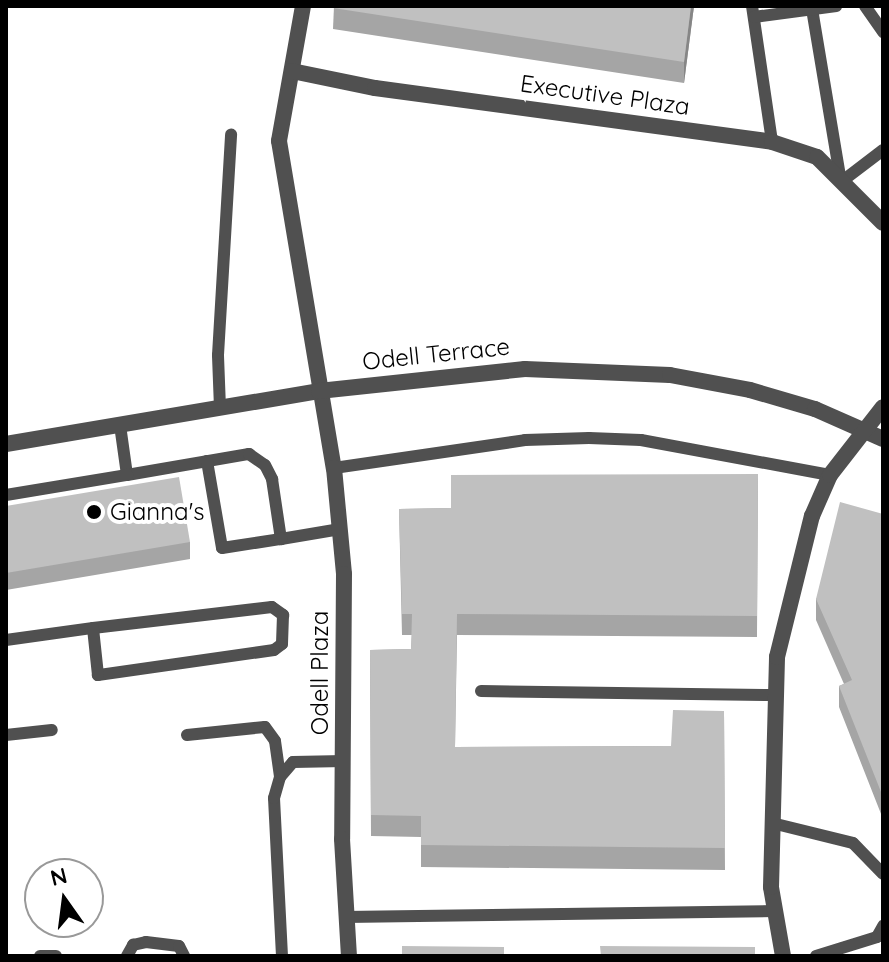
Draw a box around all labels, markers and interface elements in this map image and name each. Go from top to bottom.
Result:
street label: Executive Plaza [518,69,692,121]
street label: Odell Terrace [361,332,511,376]
place label: Gianna's [110,498,205,526]
marker: Gianna's [85,503,103,521]
street label: Odell Plaza [306,611,334,735]
north arrow [24,858,104,938]
text: N [47,861,70,892]

